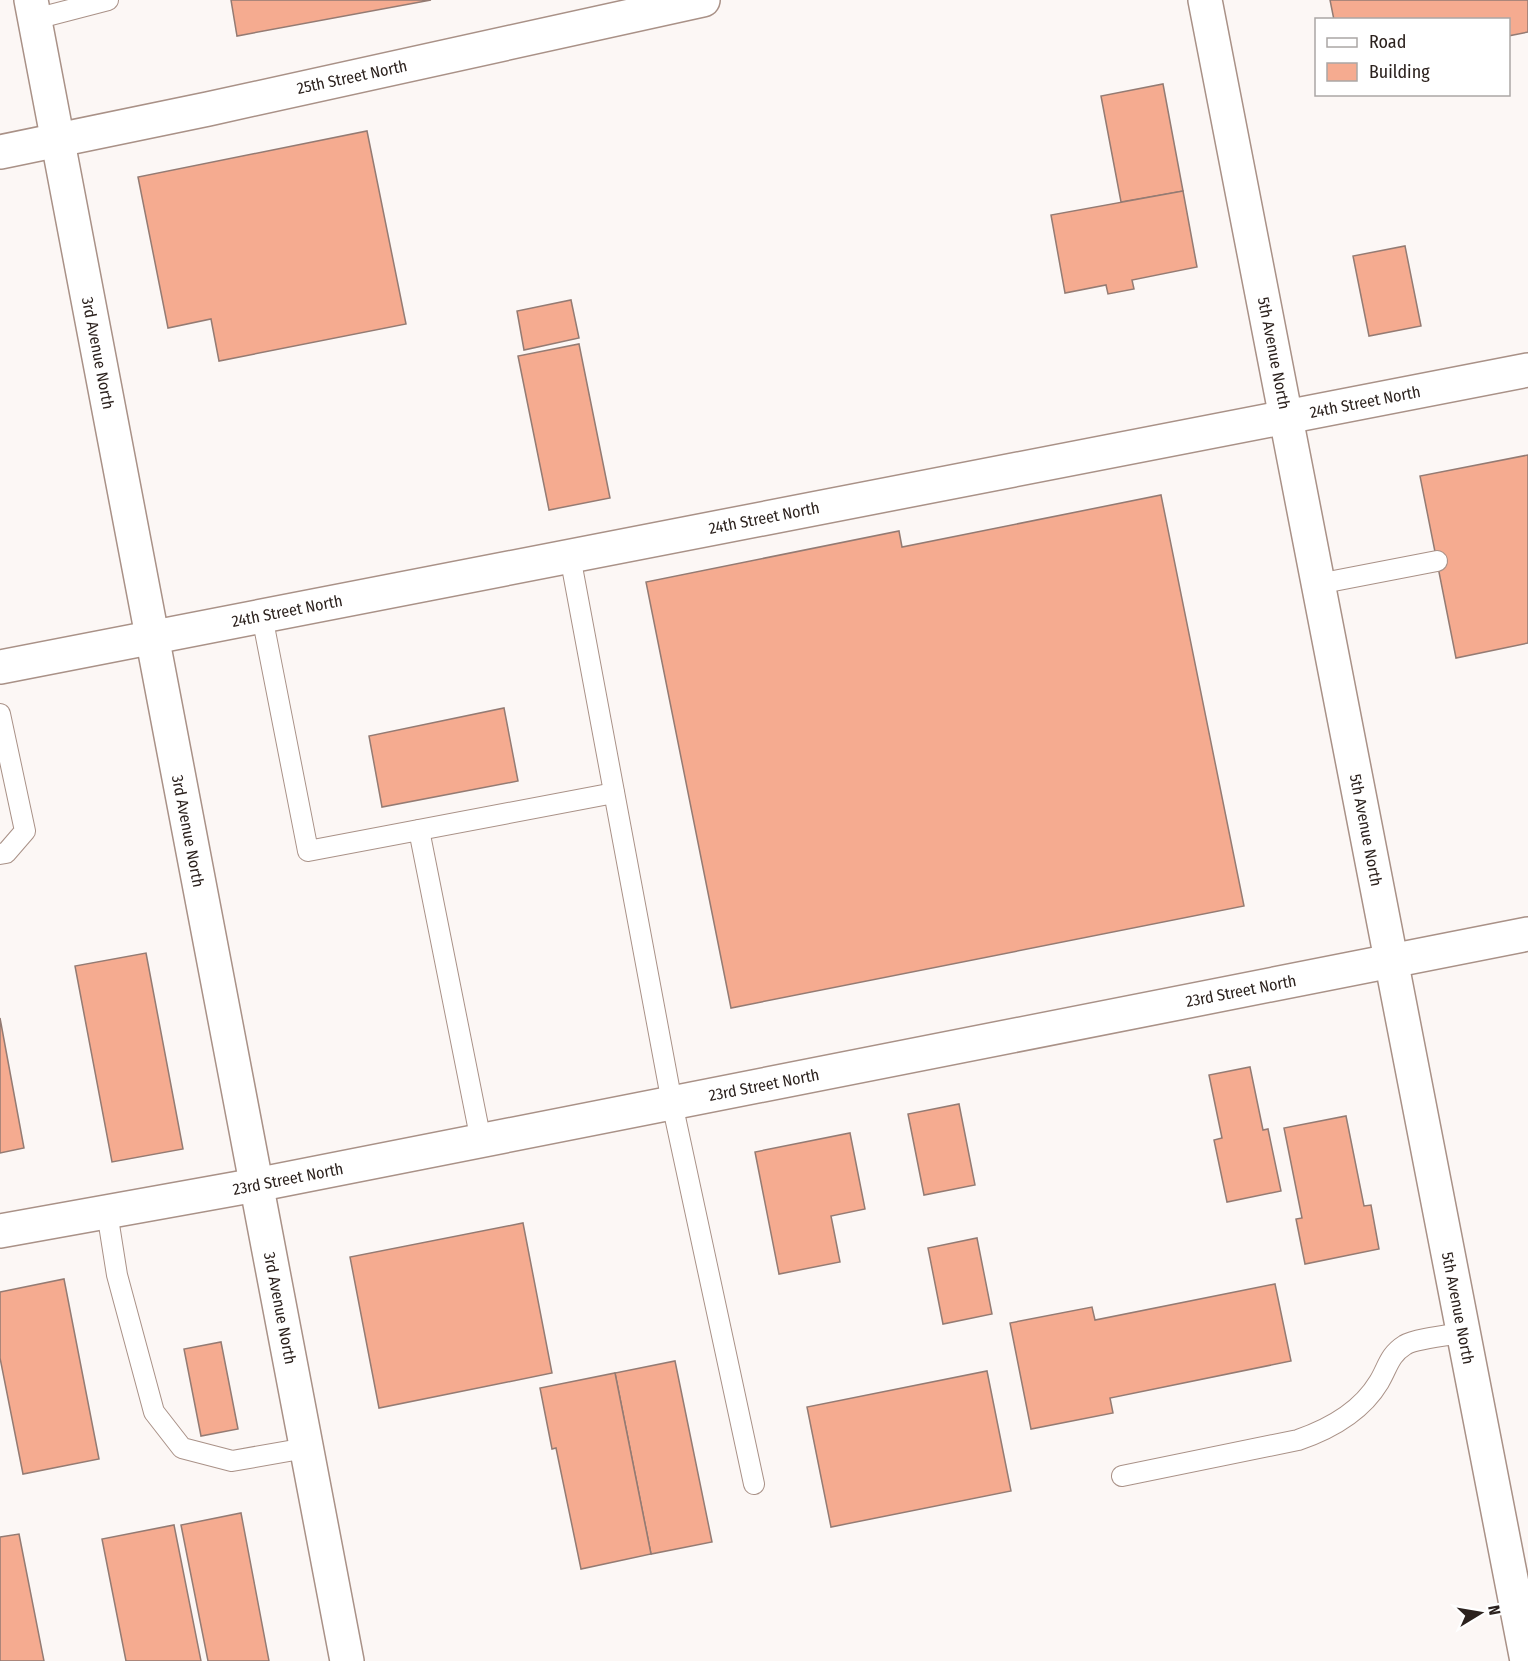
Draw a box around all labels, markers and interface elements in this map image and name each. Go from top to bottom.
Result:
legend [1315,18,1510,96]
text: Road [1369,31,1406,53]
street label: 25th Street North [295,56,409,98]
text: Building [1369,61,1430,83]
street label: 3rd Avenue North [78,295,118,411]
street label: 5th Avenue North [1254,295,1294,411]
street label: 24th Street North [1308,382,1422,422]
street label: 24th Street North [707,498,821,538]
street label: 24th Street North [230,591,344,631]
street label: 5th Avenue North [1346,772,1386,888]
street label: 3rd Avenue North [168,773,208,889]
street label: 23rd Street North [1184,971,1298,1011]
street label: 23rd Street North [707,1065,821,1105]
street label: 23rd Street North [231,1159,345,1199]
street label: 3rd Avenue North [260,1250,300,1366]
street label: 5th Avenue North [1438,1250,1478,1366]
north arrow [1450,1583,1510,1643]
text: N [1484,1604,1504,1617]

